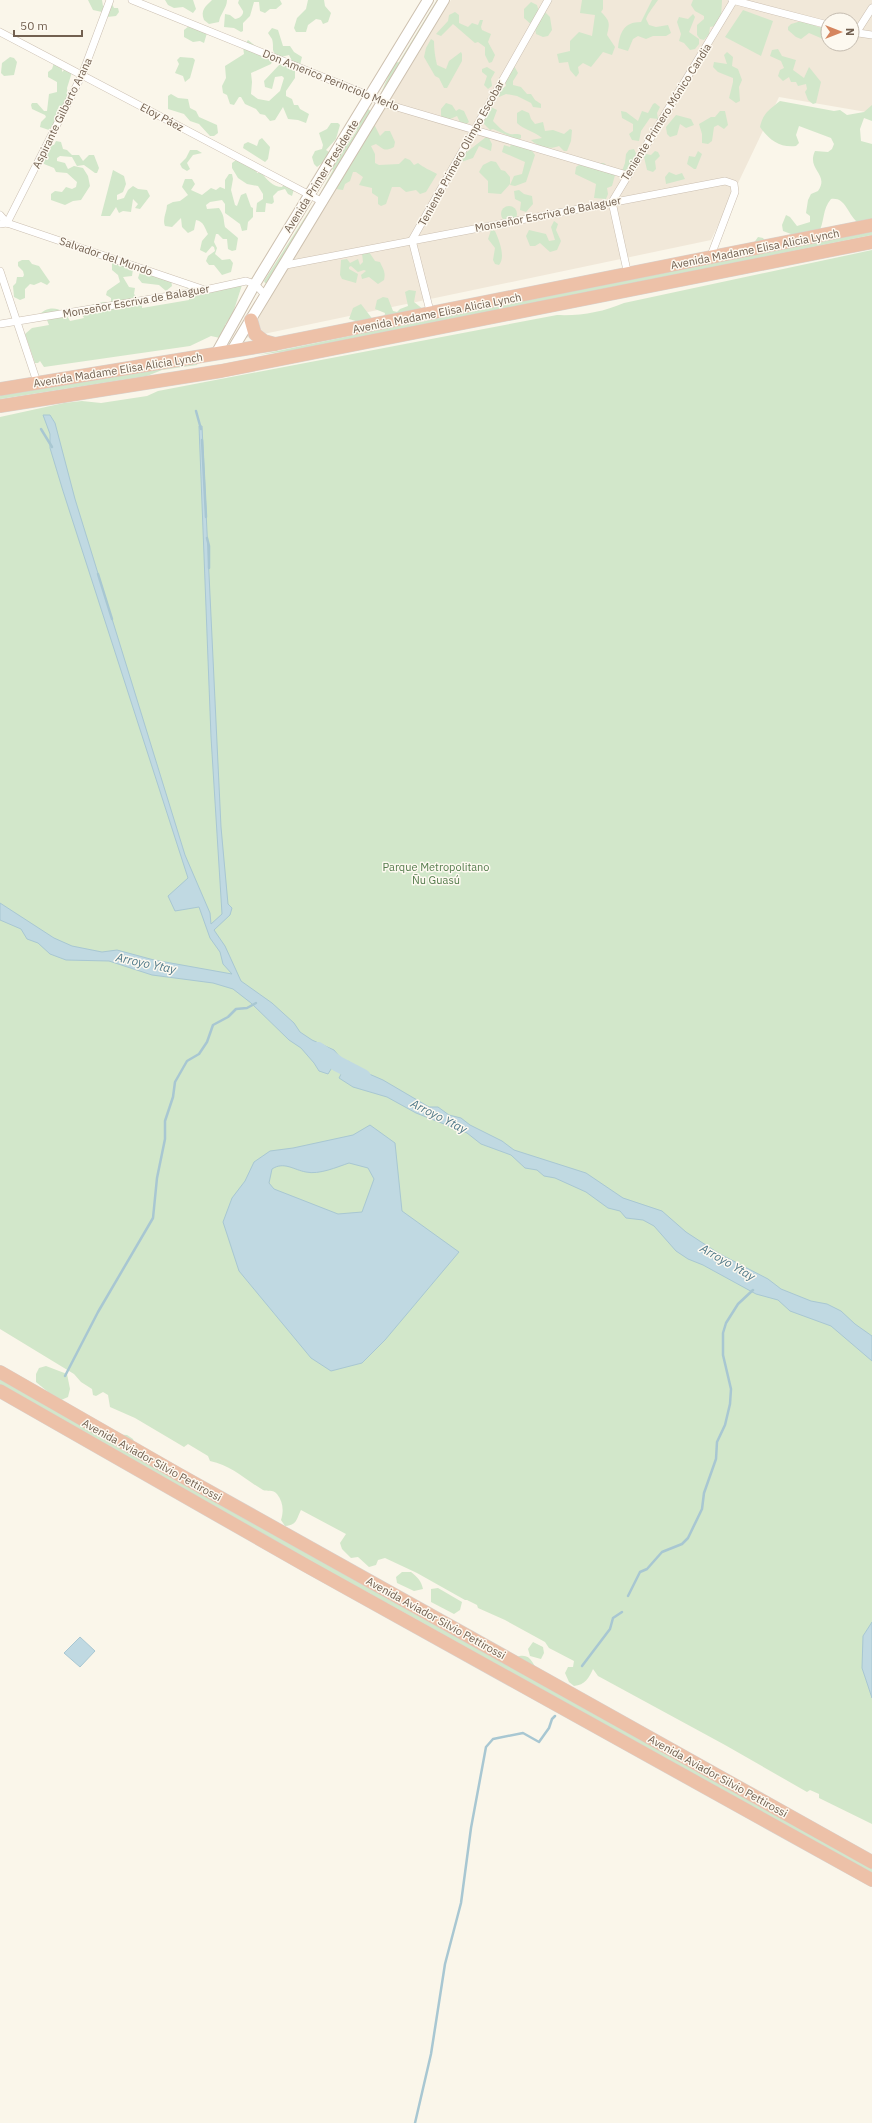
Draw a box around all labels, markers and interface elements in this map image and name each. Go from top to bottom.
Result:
scale bar [14,12,82,38]
north arrow [820,12,860,52]
text: 50 m [20,18,48,33]
text: N [843,28,857,36]
street label: Teniente Primero Mónico Candia [618,41,714,183]
street label: Don Americo Perinciolo Merlo [261,46,401,114]
street label: Aspirante Gilberto Arana [29,55,95,171]
street label: Teniente Primero Olimpo Escobar [415,77,507,229]
street label: Eloy Páez [138,100,186,134]
street label: Avenida Primer Presidente [280,117,362,235]
street label: Monseñor Escriva de Balaguer [474,193,622,235]
street label: Avenida Madame Elisa Alicia Lynch [670,226,840,272]
street label: Salvador del Mundo [58,234,154,278]
street label: Monseñor Escriva de Balaguer [62,281,210,321]
street label: Avenida Madame Elisa Alicia Lynch [352,290,522,336]
street label: Avenida Madame Elisa Alicia Lynch [32,350,204,390]
park label: Parque Metropolitano Ñu Guasú [382,860,490,887]
water label: Arroyo Ytay [114,949,179,977]
water label: Arroyo Ytay [408,1095,471,1137]
water label: Arroyo Ytay [697,1240,759,1284]
street label: Avenida Aviador Silvio Pettirossi [80,1416,224,1504]
street label: Avenida Aviador Silvio Pettirossi [364,1574,508,1662]
street label: Avenida Aviador Silvio Pettirossi [646,1732,790,1820]

